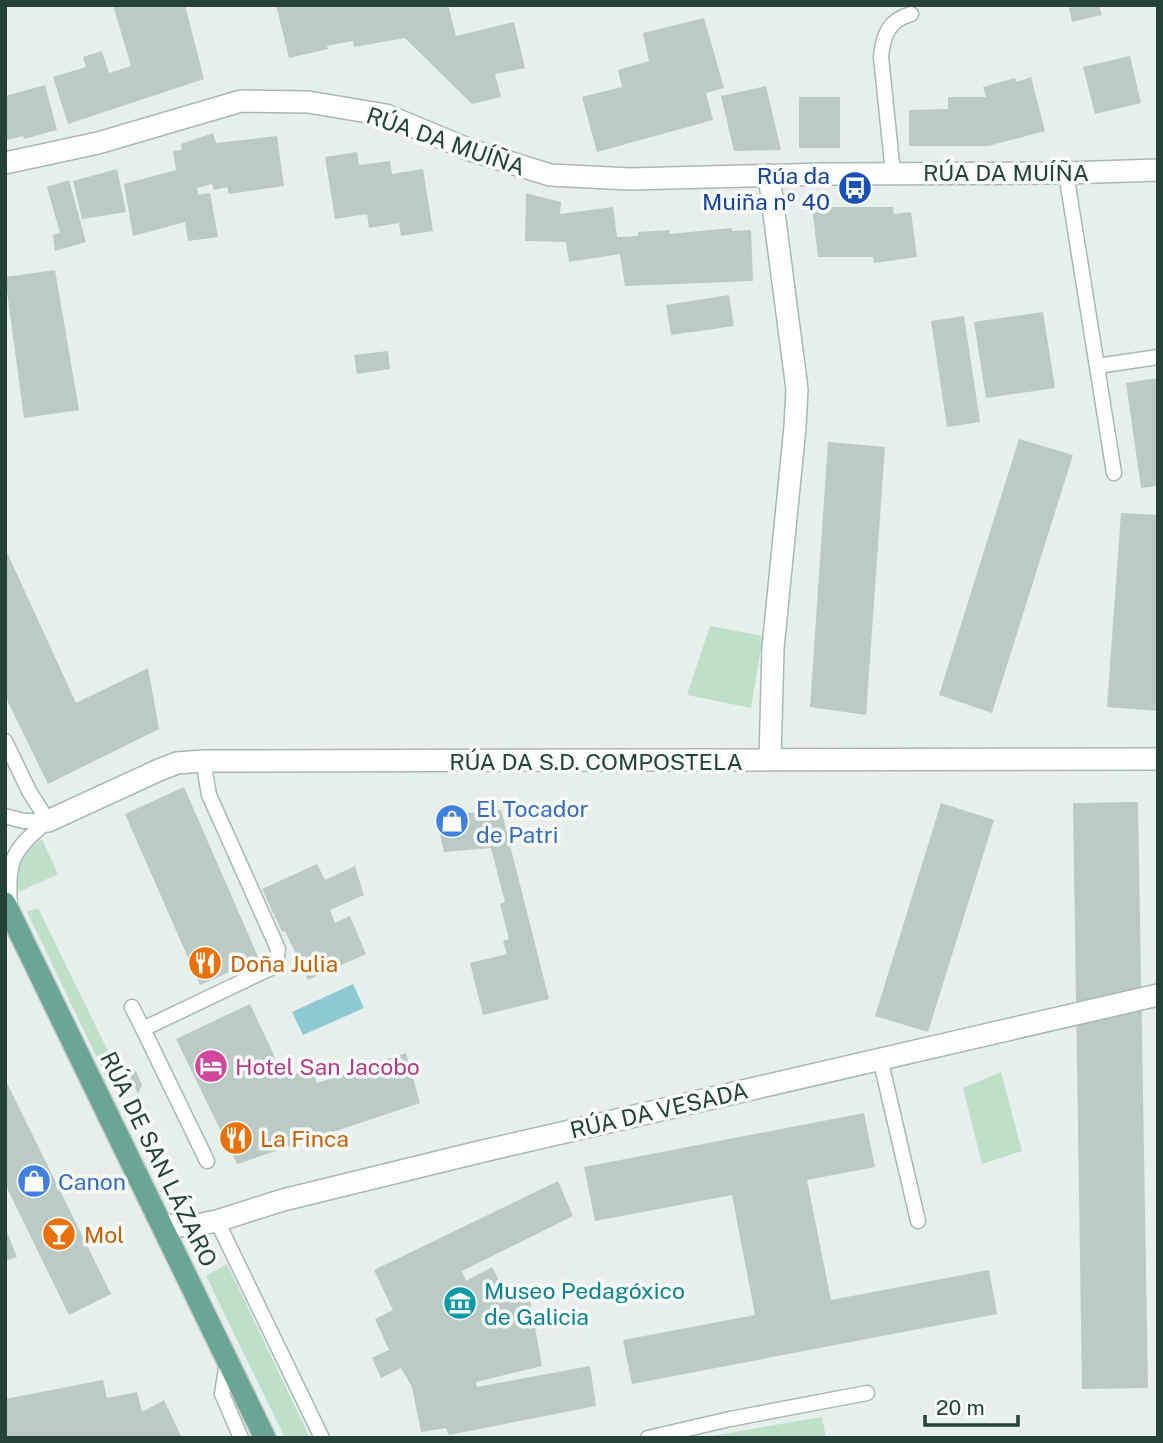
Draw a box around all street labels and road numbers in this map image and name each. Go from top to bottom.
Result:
street label: RÚA DA MUÍÑA [363,101,529,181]
street label: RÚA DA MUÍÑA [923,159,1089,186]
street label: RÚA DA S.D. COMPOSTELA [449,748,743,775]
street label: RÚA DE SAN LÁZARO [95,1047,223,1271]
street label: RÚA DA VESADA [567,1076,751,1144]

